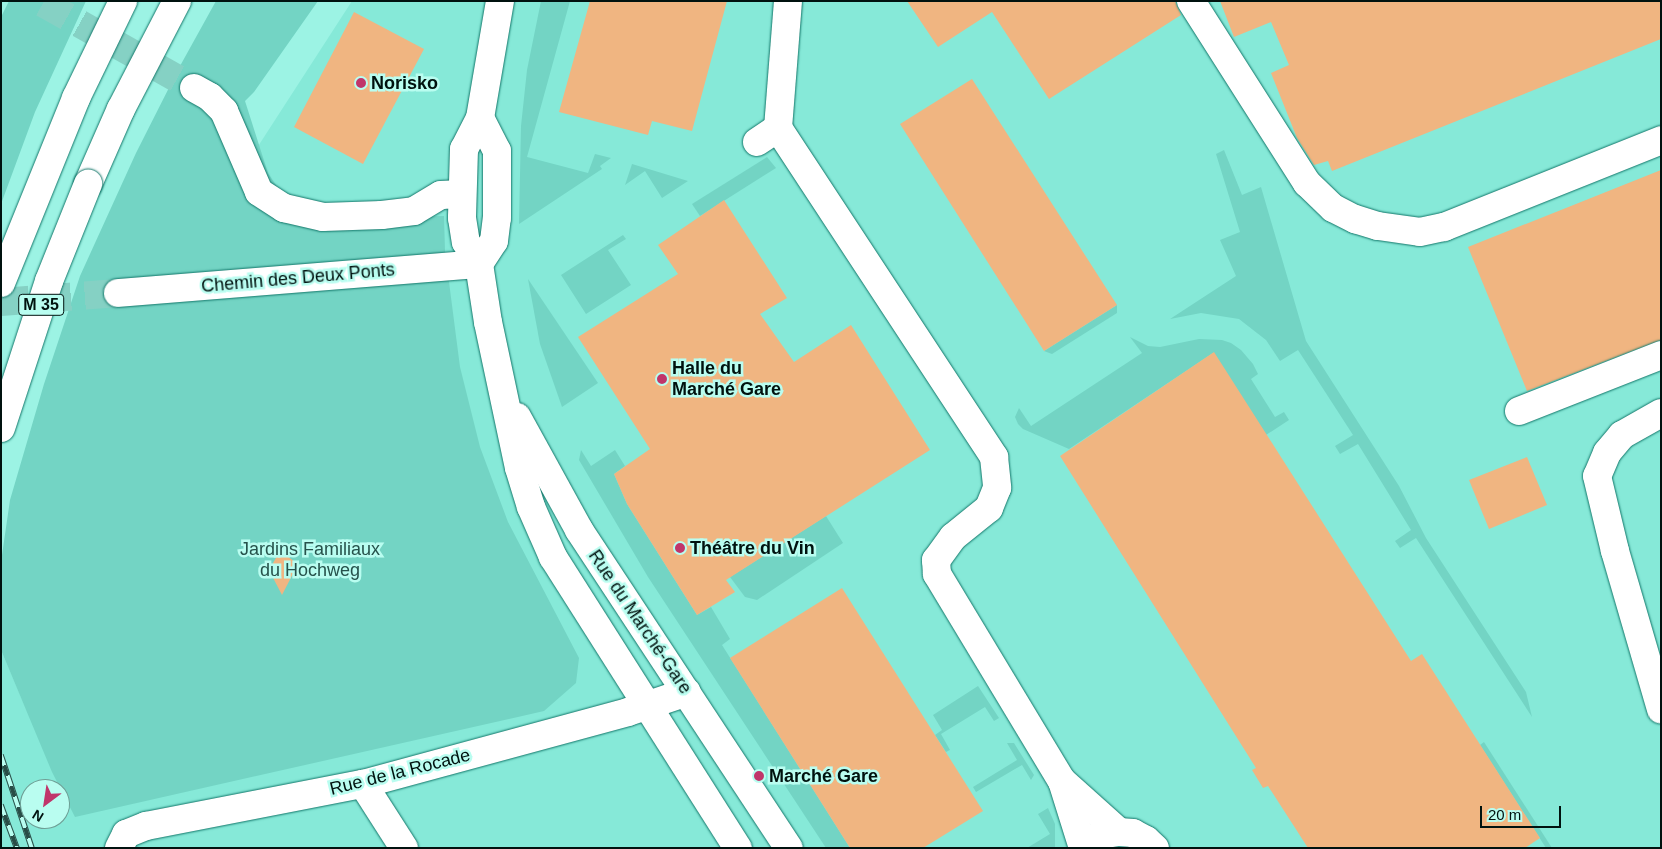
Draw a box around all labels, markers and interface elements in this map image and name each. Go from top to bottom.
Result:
place label: Norisko [371,72,438,94]
marker: Norisko [355,77,367,89]
street label: Chemin des Deux Ponts [200,259,396,297]
road number: M 35 [17,292,65,318]
place label: Halle du Marché Gare [672,358,781,400]
marker: Halle du Marché Gare [656,373,668,385]
place label: Théâtre du Vin [690,537,815,559]
park label: Jardins Familiaux du Hochweg [240,539,380,582]
marker: Théâtre du Vin [674,542,686,554]
street label: Rue du Marché-Gare [584,546,696,698]
street label: Rue de la Rocade [327,744,473,800]
place label: Marché Gare [769,765,878,787]
marker: Marché Gare [753,770,765,782]
north arrow [20,779,70,829]
scale bar [1482,796,1563,828]
text: 20 m [1488,806,1521,823]
text: N [29,807,46,825]

